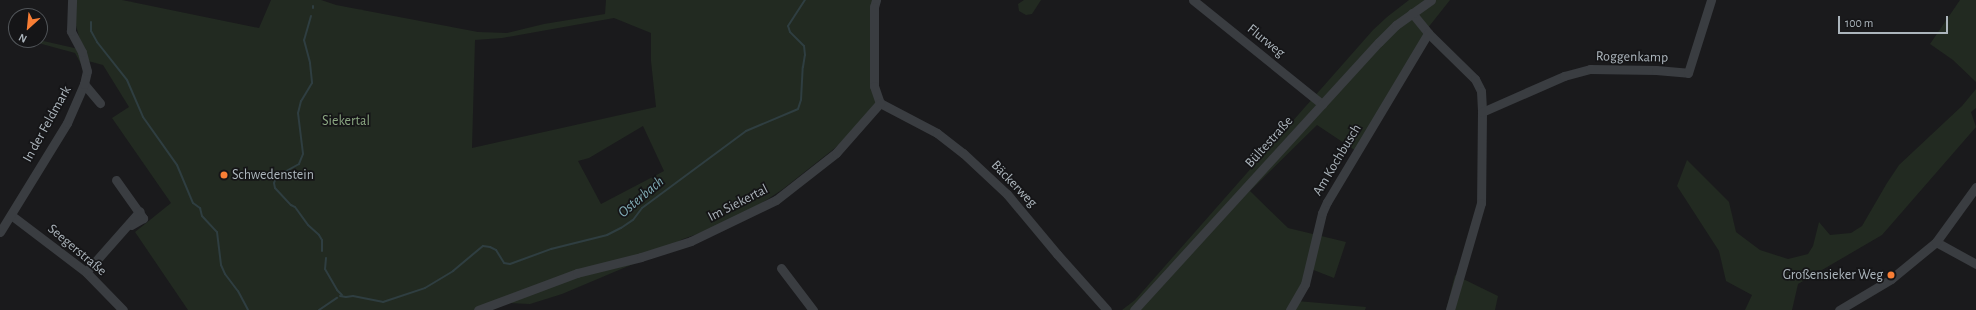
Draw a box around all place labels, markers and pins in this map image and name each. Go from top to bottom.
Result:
place label: Schwedenstein [232,167,314,183]
marker: Schwedenstein [219,170,229,180]
place label: Großensieker Weg [1783,267,1883,283]
marker: Großensieker Weg [1886,270,1896,280]

